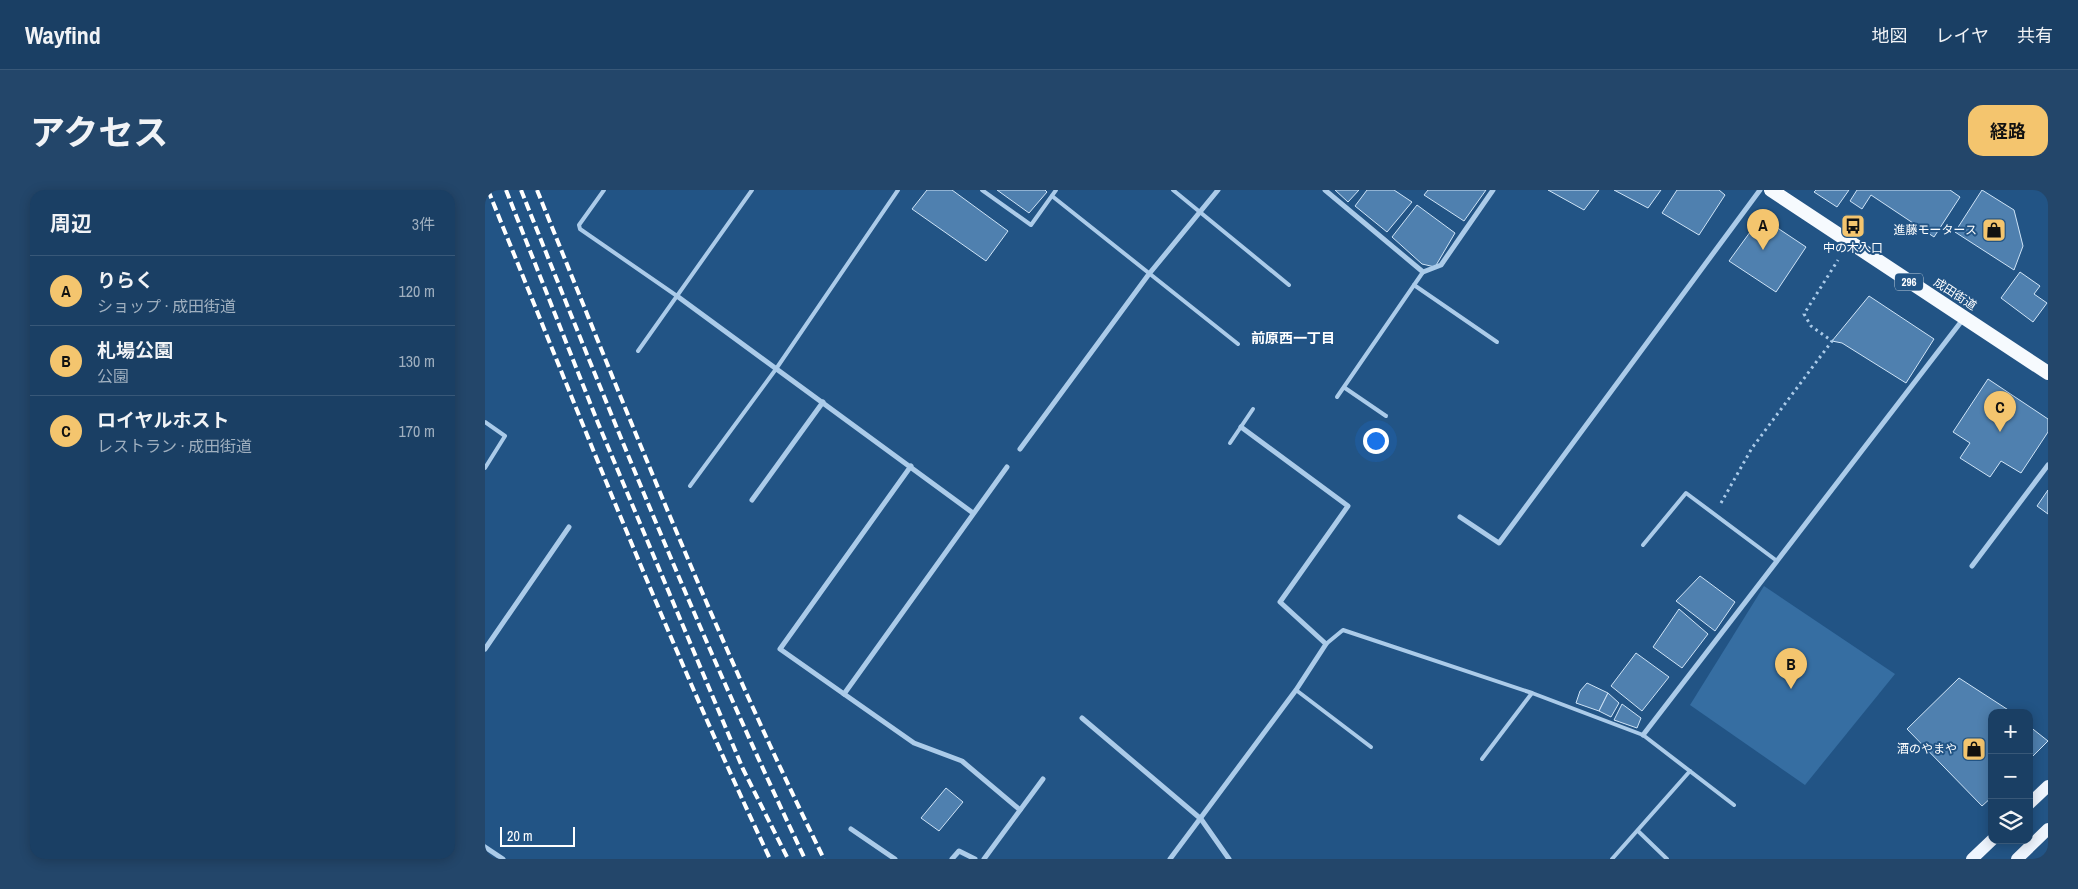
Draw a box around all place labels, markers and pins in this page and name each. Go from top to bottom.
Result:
pin: A [1747,209,1779,250]
bus stop icon: 中の木入口 [1840,213,1866,239]
shop icon: 進藤モータース [1981,217,2007,243]
place label: 進藤モータース [1894,222,1977,238]
place label: 中の木入口 [1823,240,1883,256]
pin: C [1984,391,2016,432]
pin: B [1775,648,1807,689]
shop icon: 酒のやまや [1961,736,1987,762]
place label: 酒のやまや [1897,741,1957,757]

